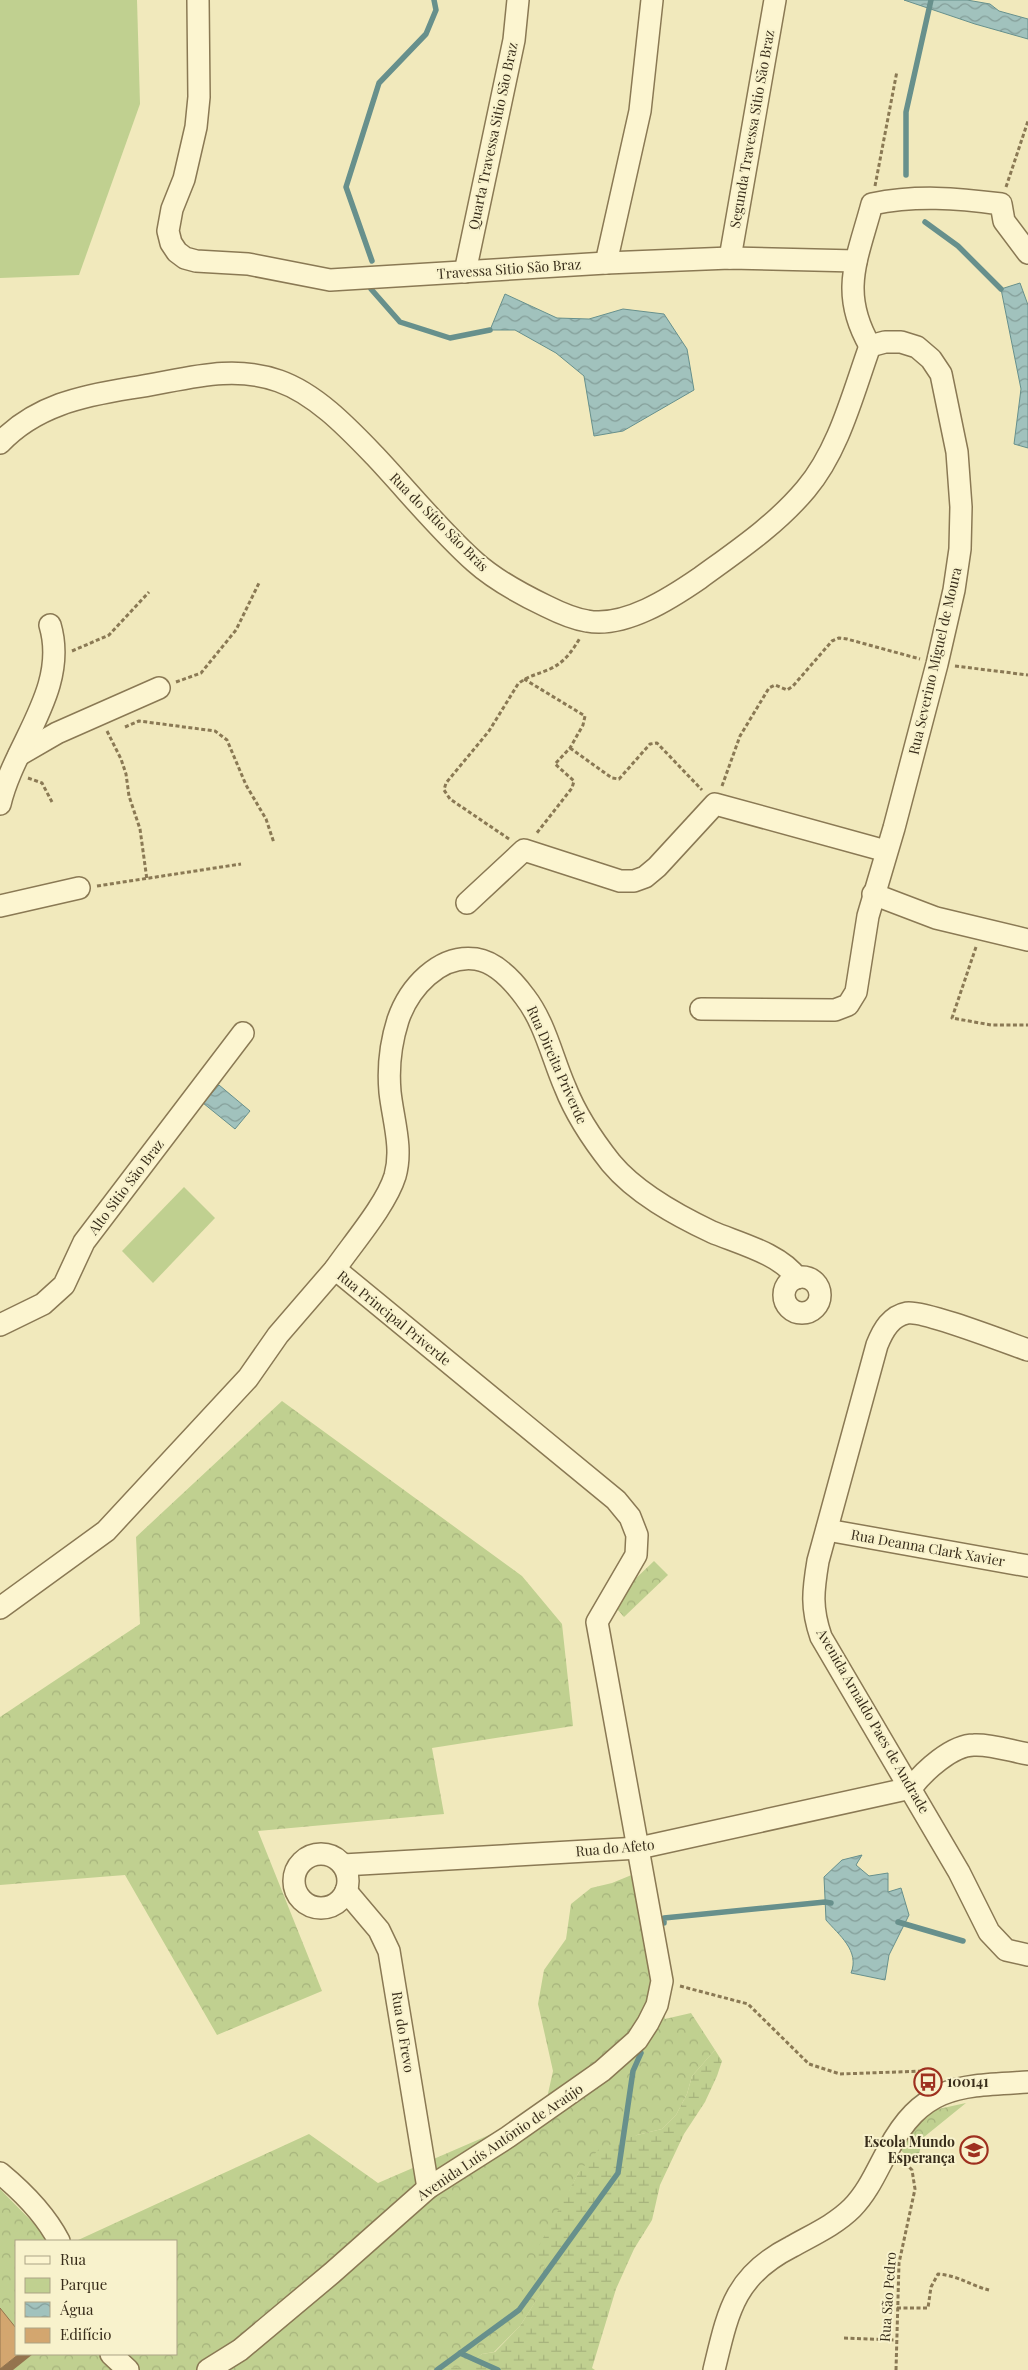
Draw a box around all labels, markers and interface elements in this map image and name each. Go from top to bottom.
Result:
street label: Segunda Travessa Sitio São Braz [725,28,778,230]
street label: Quarta Travessa Sitio São Braz [463,40,522,231]
street label: Travessa Sitio São Braz [436,254,582,283]
street label: Rua do Sítio São Brás [386,468,493,575]
street label: Rua Severino Miguel de Moura [904,565,965,756]
street label: Rua Direita Priverde [523,1003,592,1127]
street label: Alto Sitio São Braz [83,1135,168,1239]
street label: Rua Principal Priverde [333,1266,455,1369]
street label: Rua Deanna Clark Xavier [850,1525,1007,1571]
street label: Avenida Arnaldo Paes de Andrade [812,1624,934,1817]
street label: Rua do Afeto [575,1835,656,1860]
street label: Rua do Frevo [388,1990,419,2074]
bus stop icon: 100141 [913,2067,943,2097]
place label: 100141 [947,2072,989,2091]
street label: Avenida Luís Antônio de Araújo [412,2079,587,2205]
place label: Escola Mundo Esperança [864,2132,956,2167]
school or university icon: Escola Mundo Esperança [959,2135,989,2165]
legend [15,2240,178,2355]
text: Rua [60,2249,86,2269]
street label: Rua São Pedro [875,2251,900,2343]
text: Parque [60,2274,107,2294]
text: Água [59,2299,94,2319]
text: Edifício [60,2324,112,2344]

